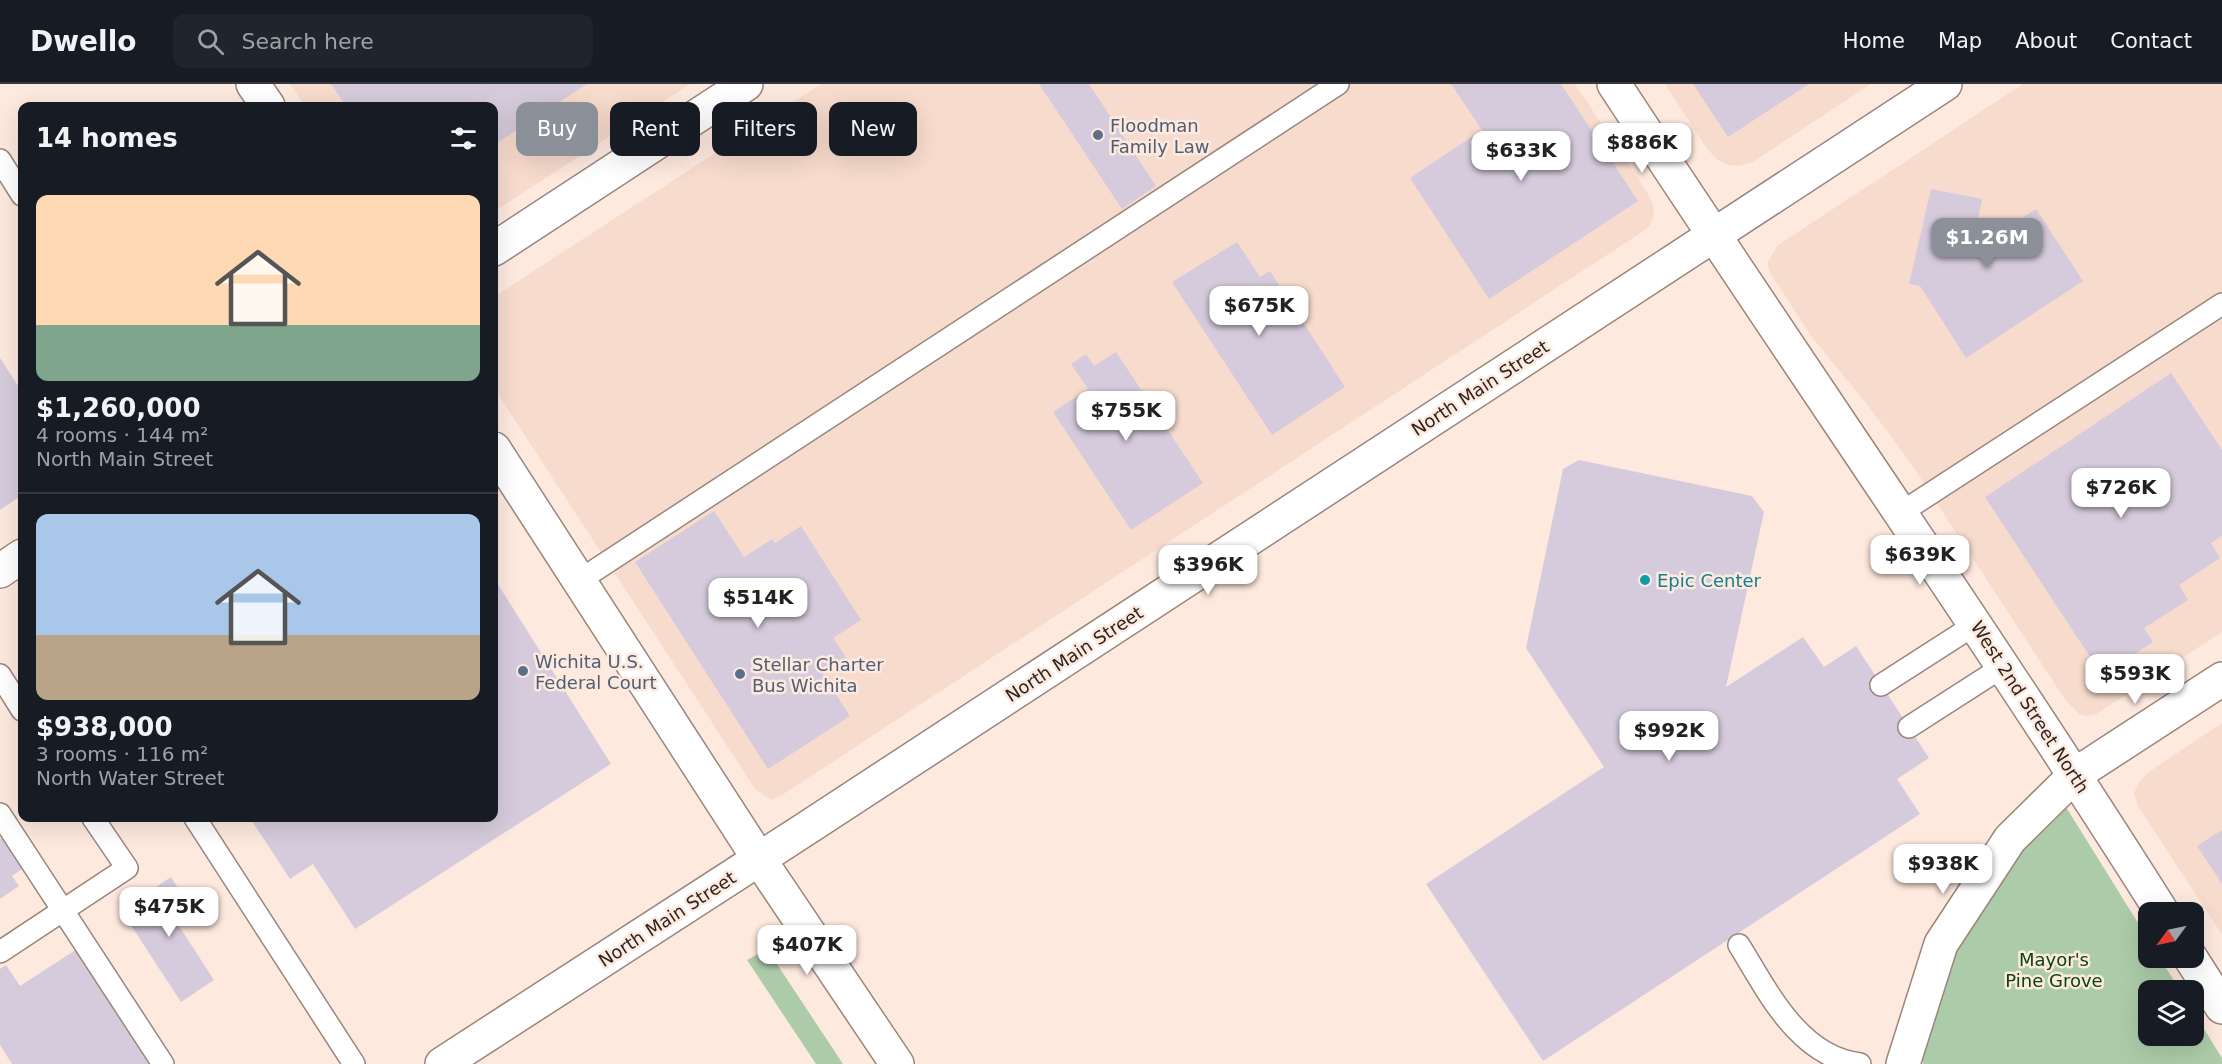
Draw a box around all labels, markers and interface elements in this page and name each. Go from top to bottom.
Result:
search box [173,14,593,68]
text: Dwello [30,25,137,58]
icon: search [194,25,227,58]
text: Search here [242,29,374,54]
text: Home [1843,29,1905,53]
text: Map [1938,29,1982,53]
text: About [2015,29,2077,53]
text: Contact [2110,29,2192,53]
chip: Buy [516,102,598,156]
chip: Rent [610,102,700,156]
chip: Filters [712,102,817,156]
chip: New [829,102,917,156]
place label: Floodman Family Law [1110,115,1209,157]
icon: filters [447,122,480,155]
text: 14 homes [36,123,178,153]
pin: $886K [1600,123,1684,174]
marker: Floodman Family Law [1091,128,1105,142]
text: $886K [1606,130,1678,154]
pin: $633K [1479,131,1563,182]
text: $633K [1485,138,1557,162]
pin: $1.26M [1938,218,2036,269]
text: $1.26M [1945,225,2029,249]
icon: home [204,234,312,342]
pin: $675K [1217,286,1301,337]
text: $675K [1223,293,1295,317]
street label: North Main Street [1407,336,1553,440]
pin: $755K [1084,391,1168,442]
text: $1,260,000 [36,393,200,423]
text: $755K [1090,398,1162,422]
text: 4 rooms · 144 m² [36,423,208,447]
text: North Main Street [36,447,213,471]
pin: $726K [2079,468,2163,519]
text: $726K [2085,475,2157,499]
pin: $639K [1878,535,1962,586]
text: $639K [1884,542,1956,566]
pin: $396K [1166,545,1250,596]
text: $396K [1172,552,1244,576]
icon: home [204,553,312,661]
place label: Epic Center [1657,570,1762,591]
marker: Epic Center [1638,573,1652,587]
pin: $514K [716,578,800,629]
text: $514K [722,585,794,609]
street label: North Main Street [1001,602,1147,706]
street label: West 2nd Street North [1967,617,2093,797]
place label: Wichita U.S. Federal Court [535,651,657,693]
place label: Stellar Charter Bus Wichita [752,654,884,696]
pin: $593K [2093,654,2177,705]
text: $593K [2099,661,2171,685]
marker: Wichita U.S. Federal Court [516,664,530,678]
marker: Stellar Charter Bus Wichita [733,667,747,681]
pin: $992K [1627,711,1711,762]
text: $938,000 [36,712,173,742]
text: $992K [1633,718,1705,742]
text: 3 rooms · 116 m² [36,742,208,766]
text: North Water Street [36,766,225,790]
pin: $938K [1901,844,1985,895]
text: $938K [1907,851,1979,875]
street label: North Main Street [594,867,740,971]
pin: $475K [127,887,211,938]
text: $475K [133,894,205,918]
north arrow [2138,902,2204,968]
map controls [2138,902,2204,1046]
pin: $407K [765,925,849,976]
text: $407K [771,932,843,956]
park label: Mayor's Pine Grove [2005,949,2103,991]
button: layers [2138,980,2204,1046]

